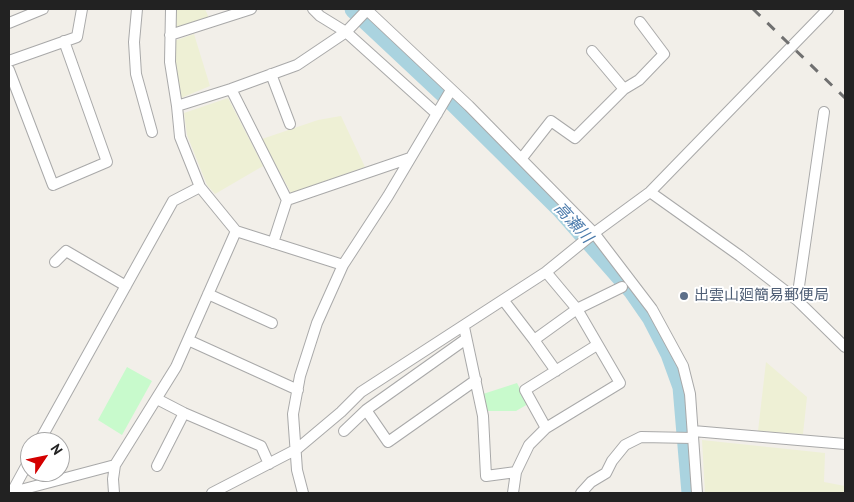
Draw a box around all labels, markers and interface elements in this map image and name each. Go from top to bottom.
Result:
water label: 高瀬川 [550,199,596,247]
place label: 出雲山廻簡易郵便局 [694,287,829,305]
marker: 出雲山廻簡易郵便局 [678,290,690,302]
north arrow [20,432,70,482]
text: N [47,440,67,458]

